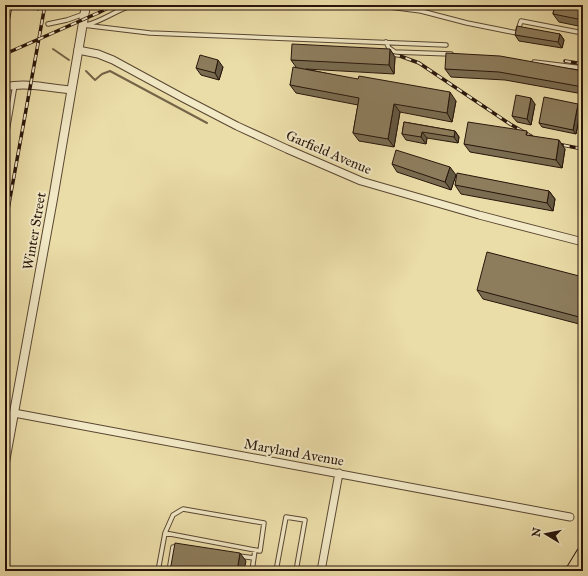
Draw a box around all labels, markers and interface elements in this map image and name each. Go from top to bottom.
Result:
street label: Garfield Avenue [284,127,374,178]
street label: Winter Street [19,191,50,271]
street label: Maryland Avenue [242,435,346,470]
north arrow [526,514,566,554]
text: N [529,526,544,538]

